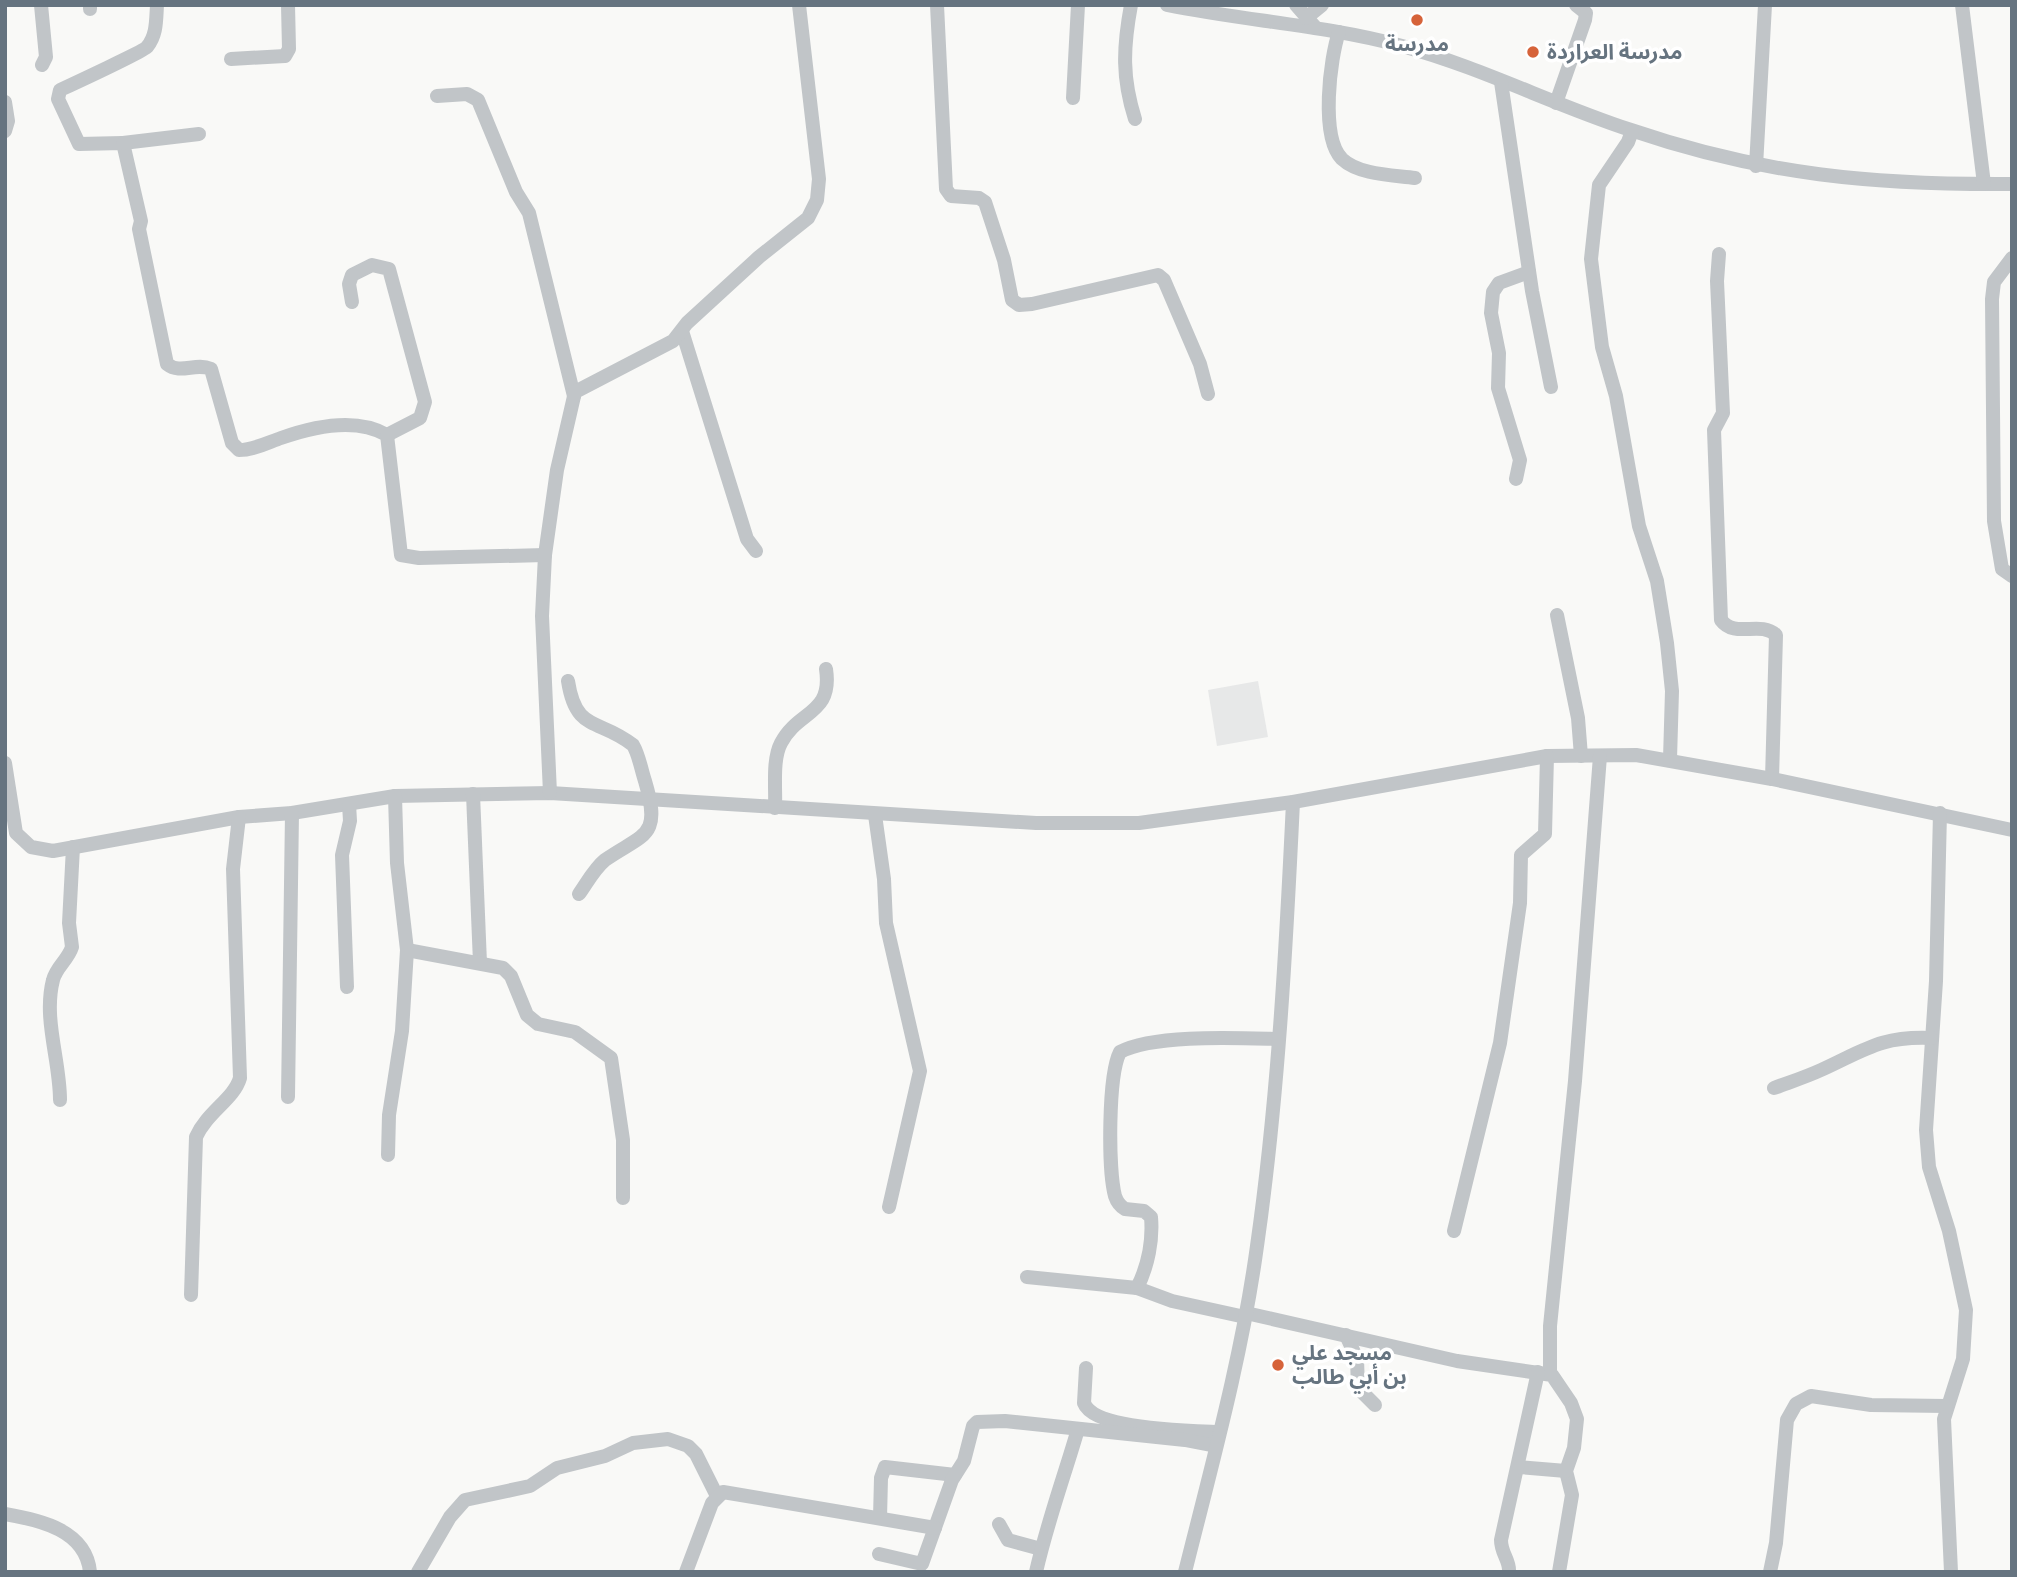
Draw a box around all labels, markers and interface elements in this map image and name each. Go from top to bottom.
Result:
marker: مدرسة [1409,12,1425,28]
place label: مدرسة [1385,32,1449,56]
place label: مدرسة العراردة [1547,40,1683,64]
marker: مدرسة العراردة [1525,44,1541,60]
place label: مسجد علي بن أبي طالب [1292,1341,1407,1394]
marker: مسجد علي بن أبي طالب [1270,1357,1286,1373]

